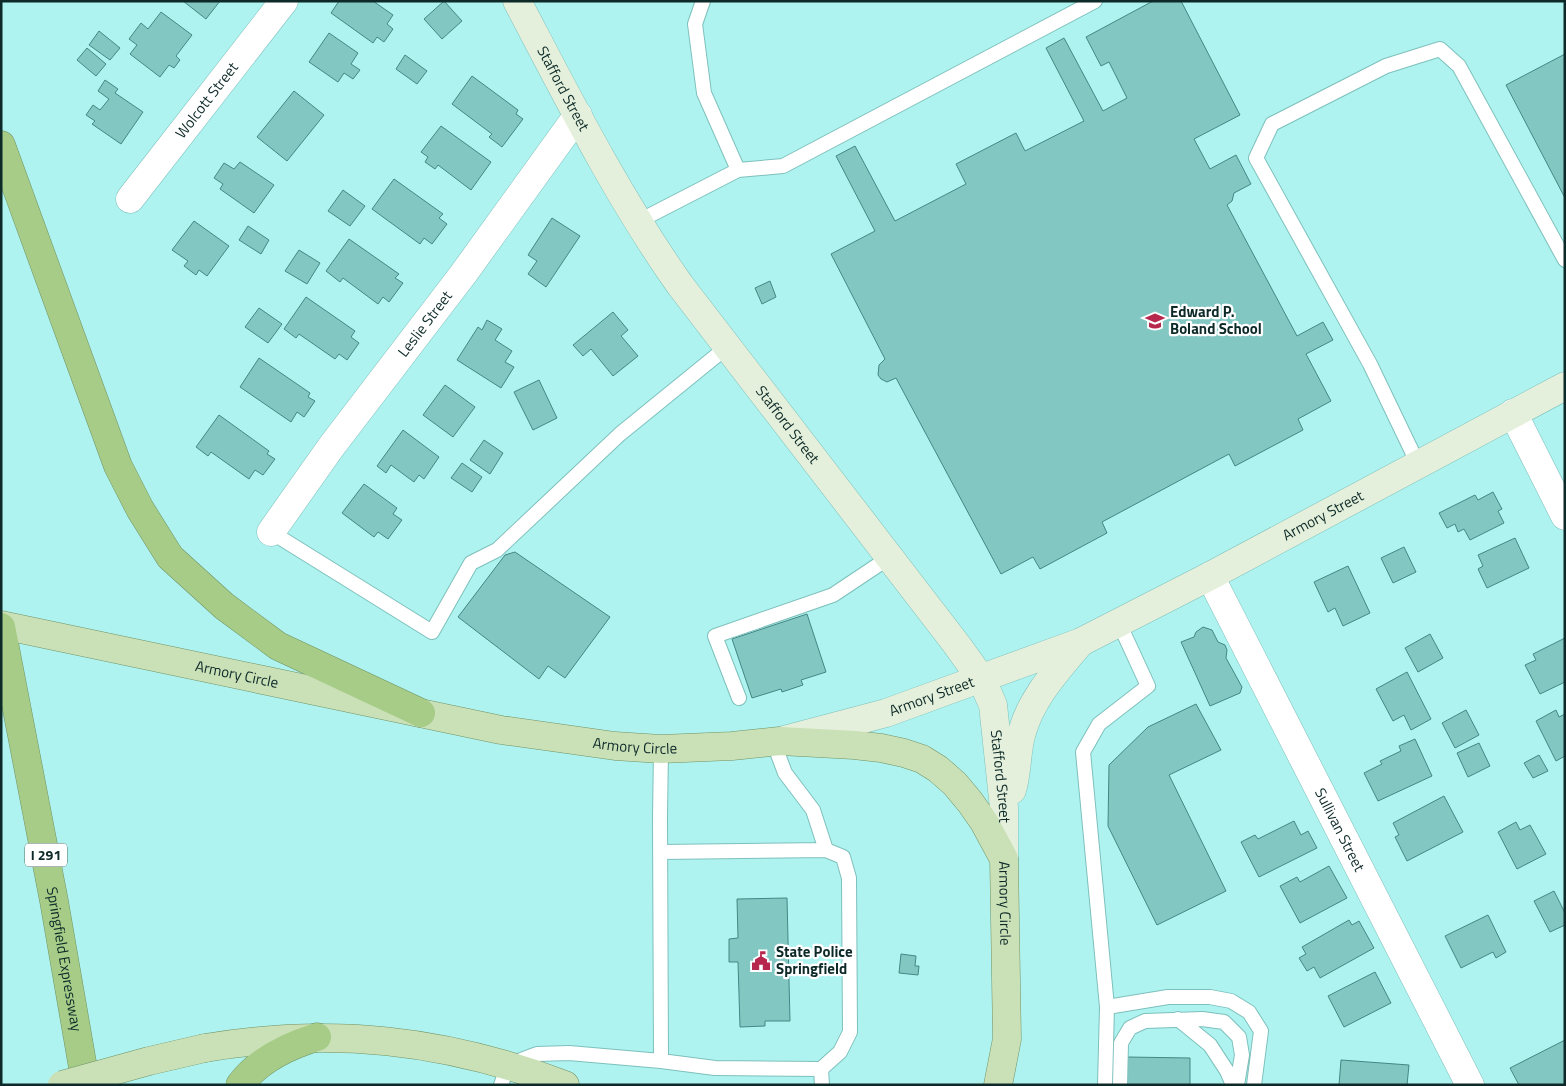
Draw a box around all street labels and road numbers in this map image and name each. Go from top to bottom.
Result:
street label: Stafford Street [532,42,596,136]
street label: Wolcott Street [169,56,244,143]
street label: Leslie Street [392,285,458,362]
street label: Stafford Street [750,380,826,469]
street label: Armory Street [1278,484,1368,546]
street label: Armory Circle [193,654,281,694]
street label: Armory Street [886,670,978,722]
street label: Stafford Street [985,729,1016,824]
street label: Armory Circle [591,731,678,760]
street label: Sullivan Street [1309,784,1371,876]
road number: I 291 [25,844,67,866]
street label: Armory Circle [993,861,1017,946]
street label: Springfield Expressway [40,885,88,1033]

